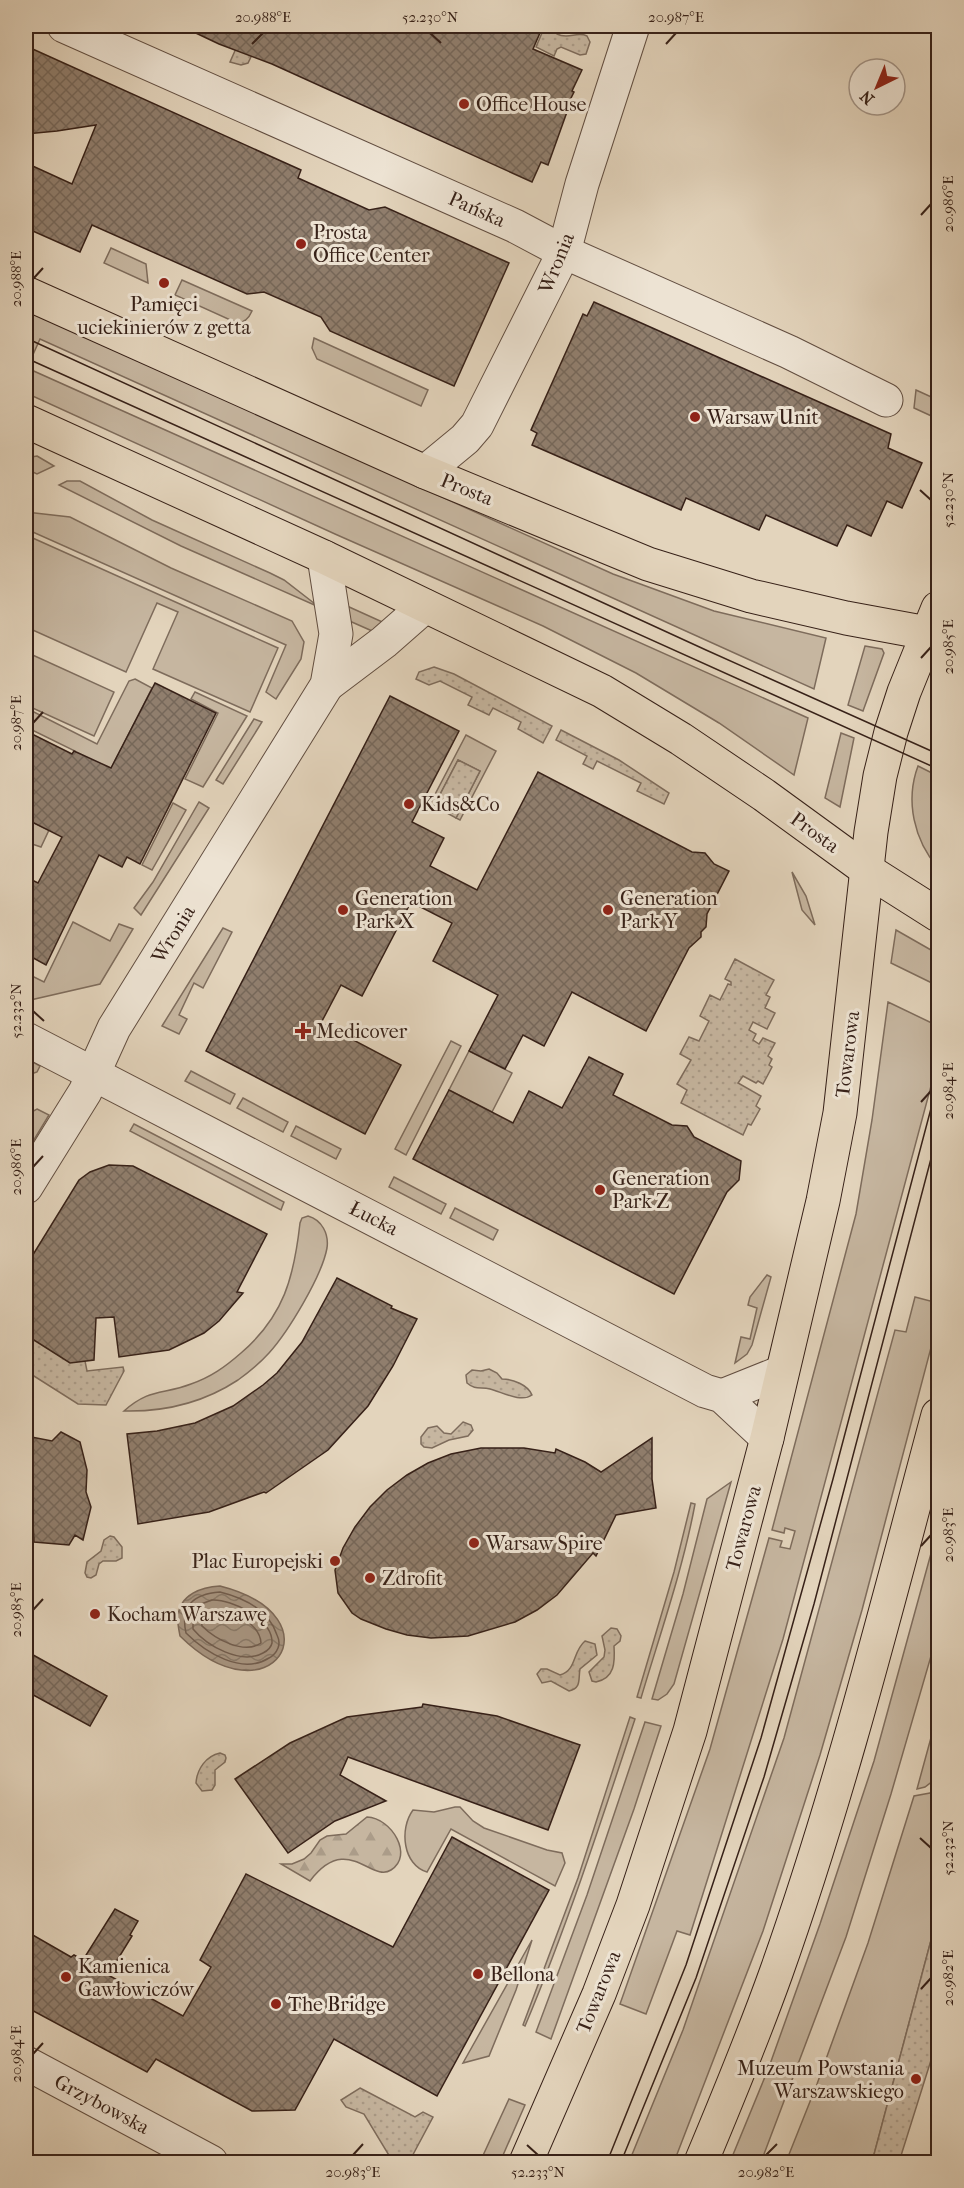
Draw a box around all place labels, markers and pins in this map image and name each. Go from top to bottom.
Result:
place label: Office House [476,93,587,116]
marker: Office House [457,97,471,111]
place label: Prosta Office Center [313,221,430,267]
marker: Prosta Office Center [294,237,308,251]
marker: Pamięci uciekinierów z getta [157,276,171,290]
place label: Pamięci uciekinierów z getta [76,293,252,339]
place label: Warsaw Unit [706,406,819,429]
marker: Warsaw Unit [688,410,702,424]
place label: Kids&Co [421,793,500,816]
marker: Kids&Co [402,797,416,811]
place label: Generation Park X [355,887,453,933]
place label: Generation Park Y [620,887,718,933]
marker: Generation Park X [336,903,350,917]
marker: Generation Park Y [601,903,615,917]
place label: Medicover [316,1020,408,1043]
marker: Medicover [294,1022,312,1040]
place label: Generation Park Z [612,1167,710,1213]
marker: Generation Park Z [593,1183,607,1197]
place label: Warsaw Spire [485,1532,603,1555]
marker: Warsaw Spire [467,1536,481,1550]
place label: Plac Europejski [192,1550,323,1573]
marker: Plac Europejski [328,1554,342,1568]
place label: Zdrofit [382,1567,443,1590]
marker: Zdrofit [363,1571,377,1585]
place label: Kocham Warszawę [107,1603,267,1626]
marker: Kocham Warszawę [88,1607,102,1621]
place label: Kamienica Gawłowiczów [78,1955,195,2001]
place label: Bellona [490,1963,555,1986]
marker: Bellona [471,1967,485,1981]
marker: Kamienica Gawłowiczów [59,1970,73,1984]
place label: The Bridge [288,1993,386,2016]
marker: The Bridge [269,1997,283,2011]
place label: Muzeum Powstania Warszawskiego [737,2057,905,2103]
marker: Muzeum Powstania Warszawskiego [909,2072,923,2086]

